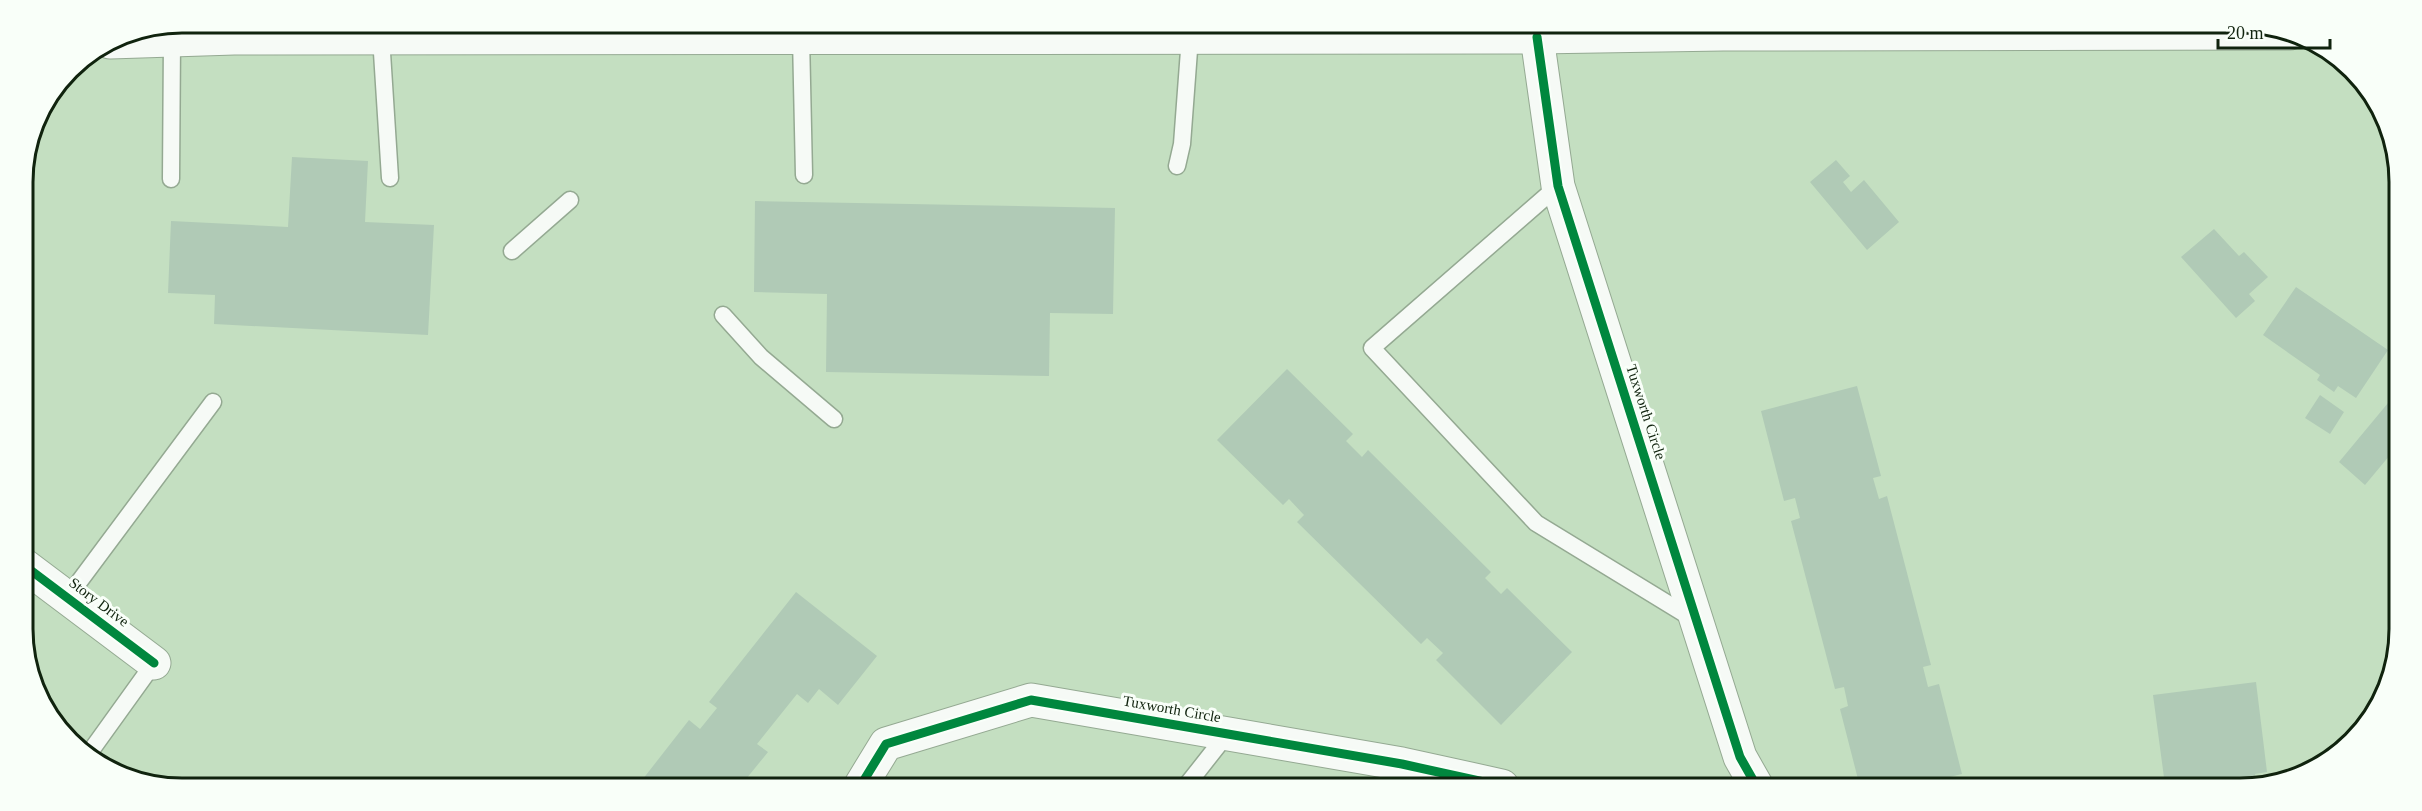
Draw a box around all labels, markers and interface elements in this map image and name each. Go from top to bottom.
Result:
scale bar [2218,12,2330,50]
text: 20 m [2227,23,2264,43]
street label: Tuxworth Circle [1623,362,1669,462]
street label: Story Drive [66,574,132,630]
street label: Tuxworth Circle [1122,693,1222,726]

